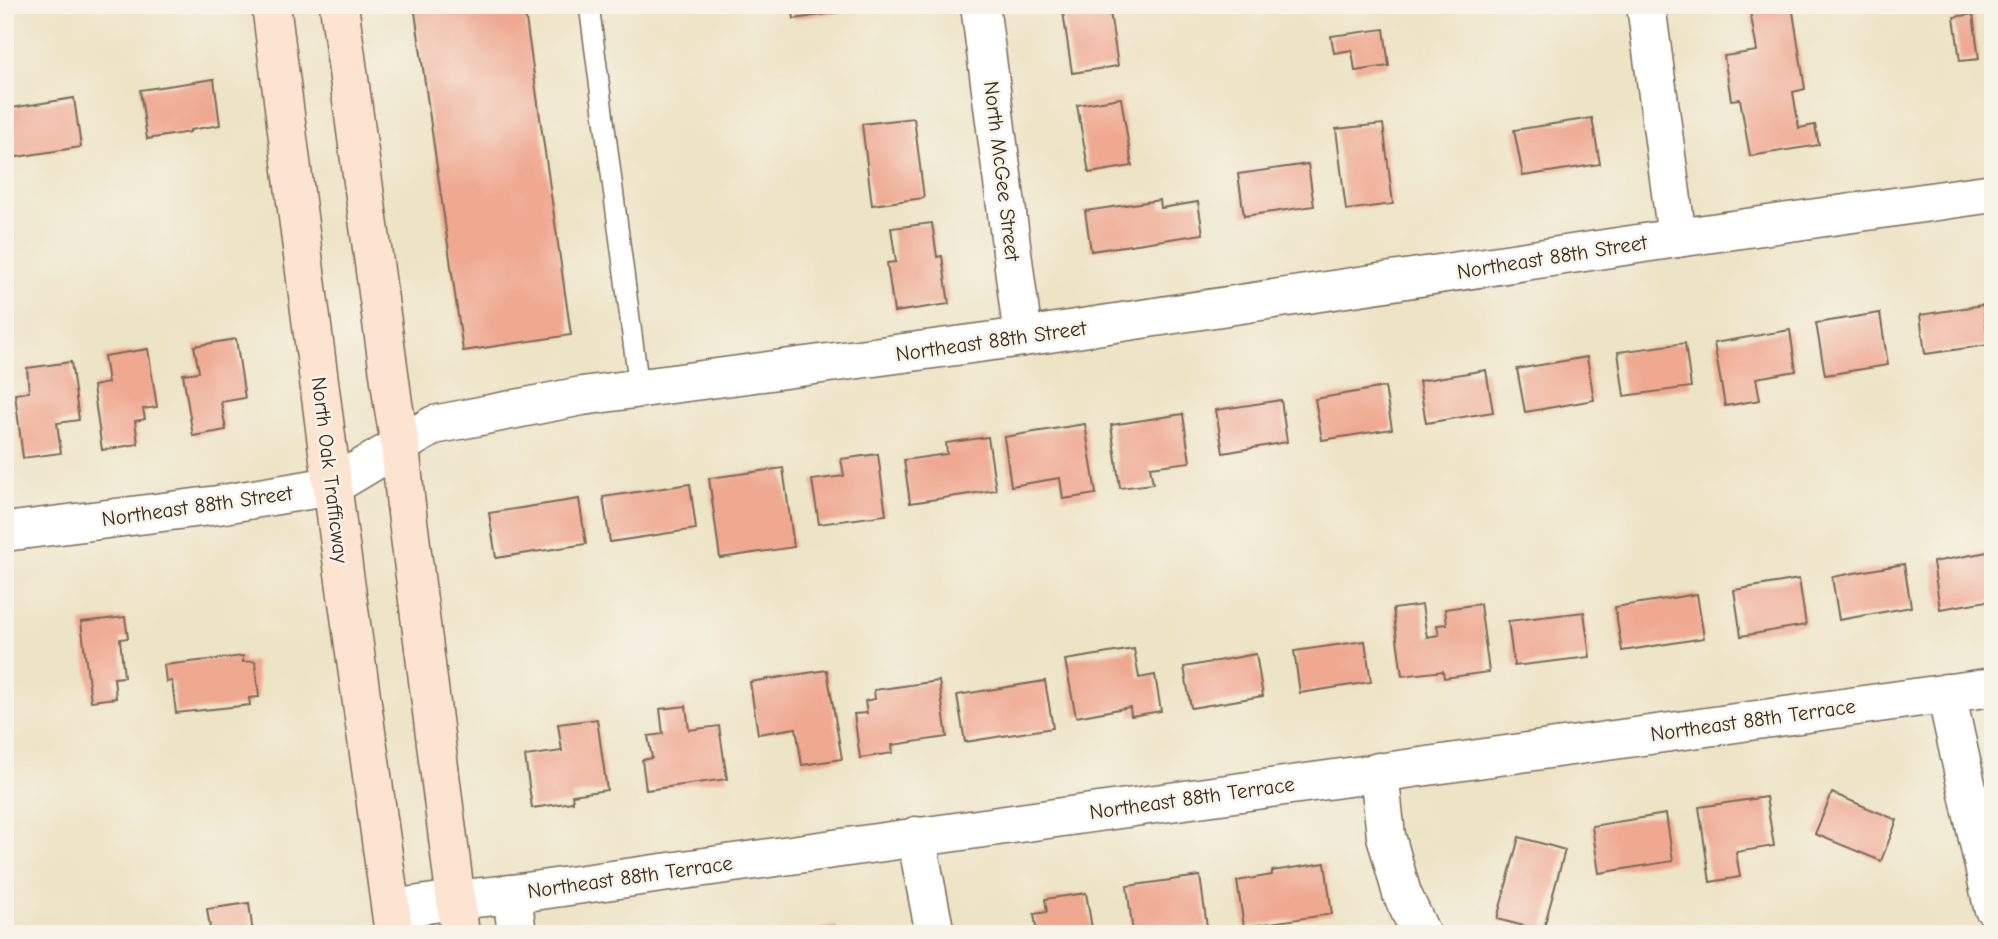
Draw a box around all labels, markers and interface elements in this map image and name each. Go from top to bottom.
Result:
street label: North McGee Street [979,80,1025,263]
street label: Northeast 88th Street [1455,230,1650,284]
street label: Northeast 88th Street [894,316,1089,366]
street label: North Oak Trafficway [307,375,353,565]
street label: Northeast 88th Street [100,481,295,531]
street label: Northeast 88th Terrace [1649,694,1857,746]
street label: Northeast 88th Terrace [1088,772,1296,824]
street label: Northeast 88th Terrace [526,851,734,903]

